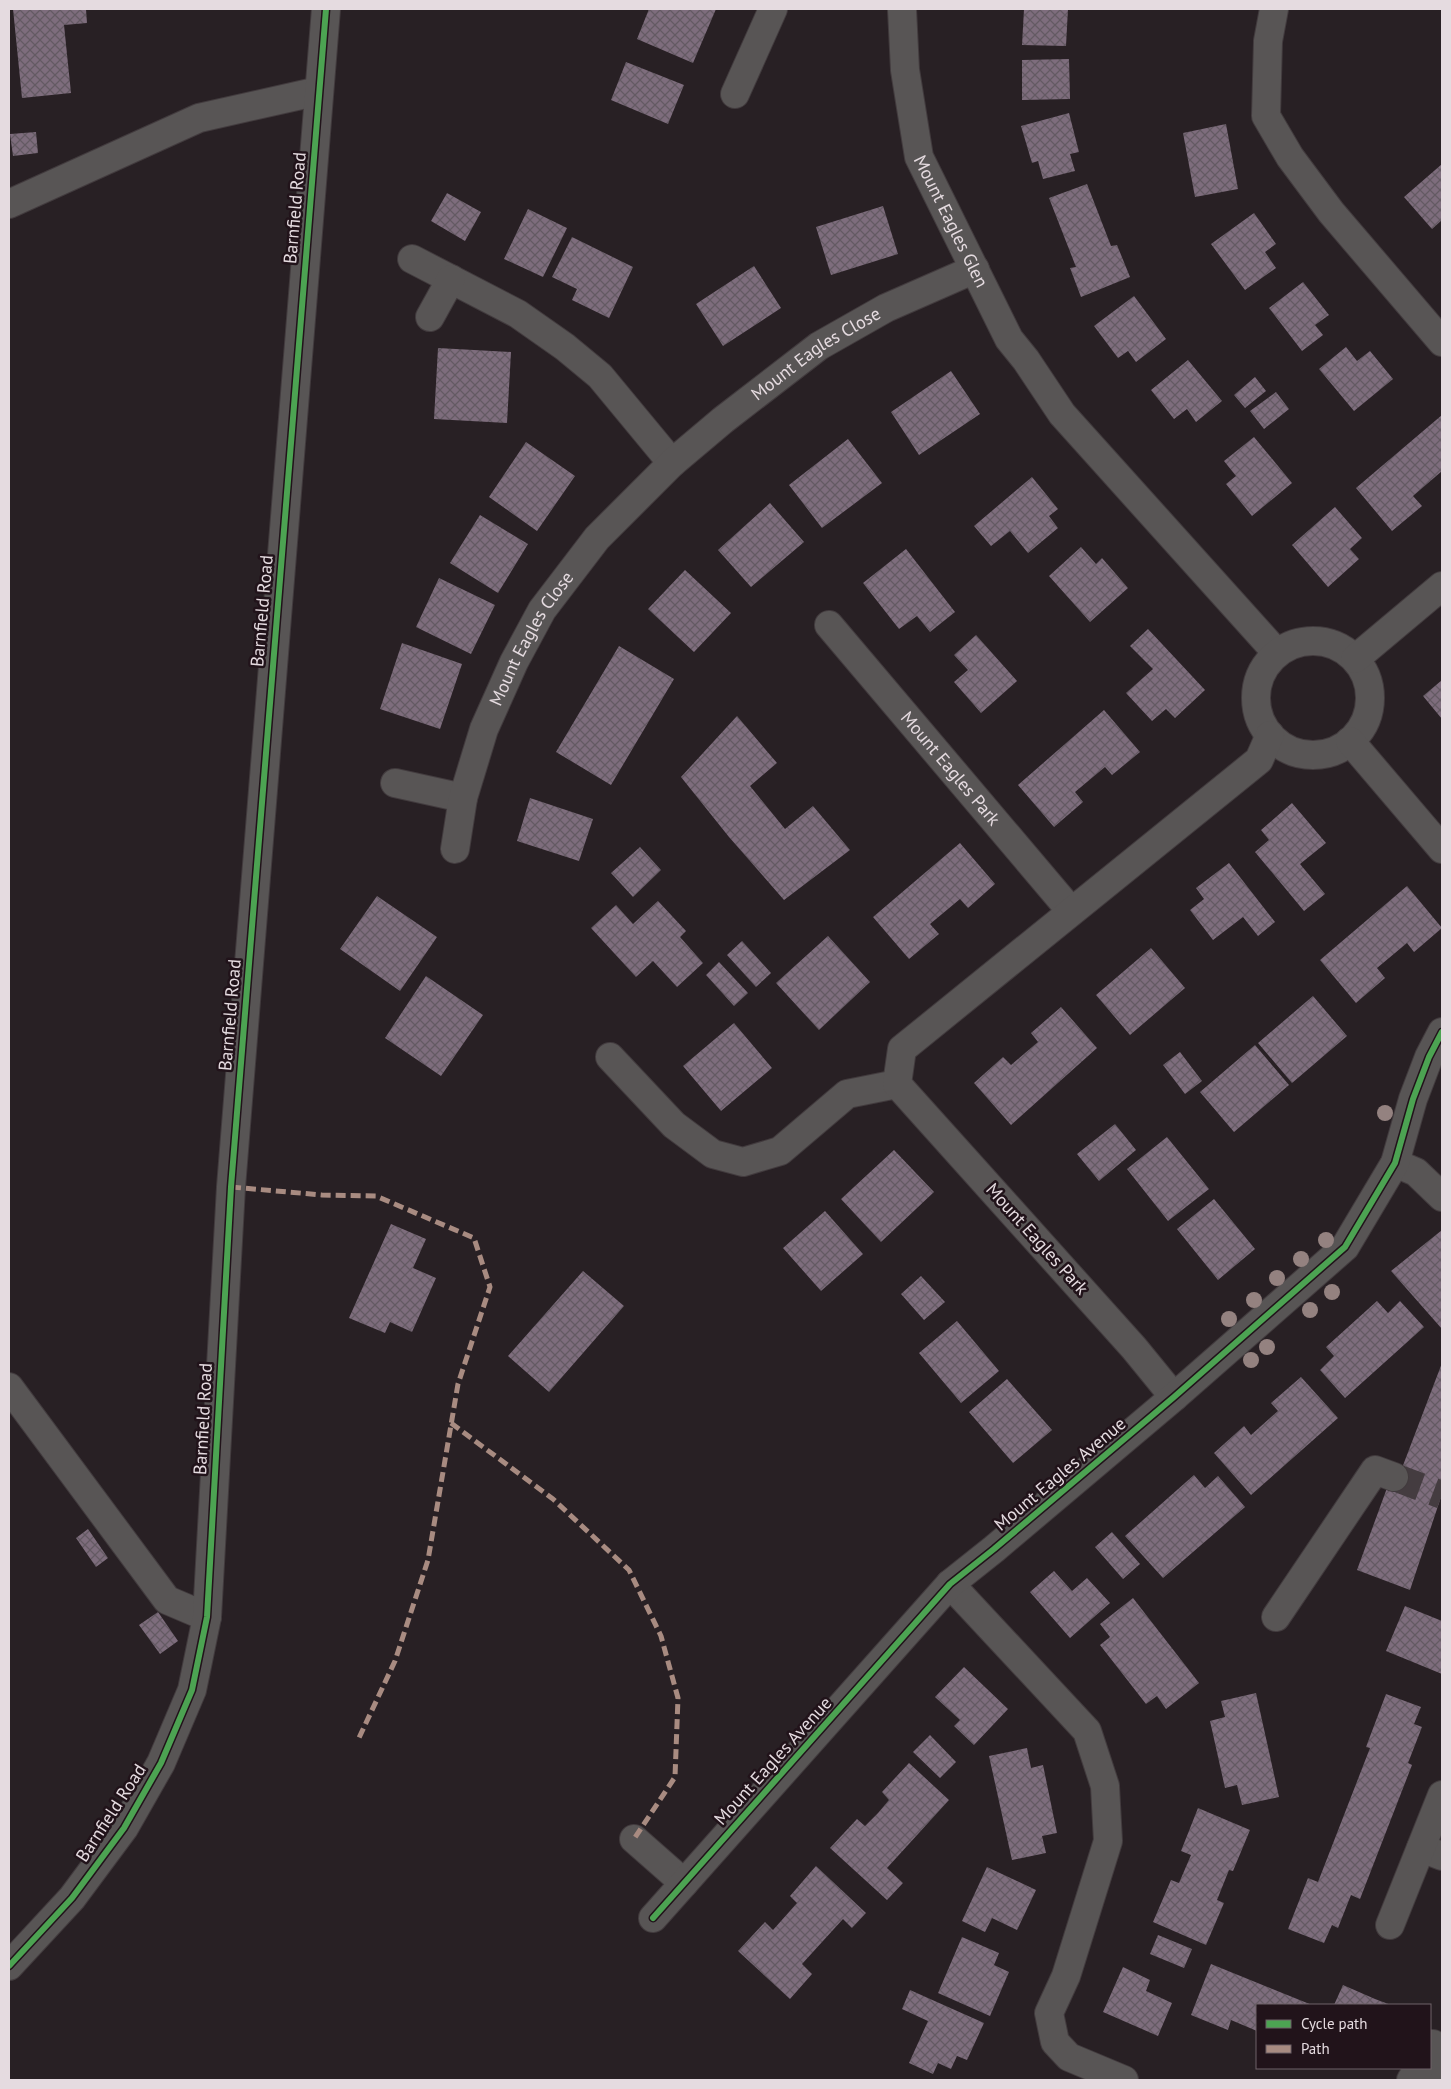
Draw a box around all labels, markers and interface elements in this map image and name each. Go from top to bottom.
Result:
street label: Barnfield Road [278,151,311,265]
street label: Mount Eagles Glen [909,151,994,291]
street label: Mount Eagles Close [746,302,884,405]
street label: Barnfield Road [245,554,278,668]
street label: Mount Eagles Close [484,567,578,709]
street label: Mount Eagles Park [896,706,1006,830]
street label: Barnfield Road [213,958,246,1072]
street label: Mount Eagles Park [981,1178,1094,1300]
street label: Barnfield Road [188,1362,217,1476]
street label: Mount Eagles Avenue [989,1412,1130,1535]
street label: Mount Eagles Avenue [709,1692,836,1830]
street label: Barnfield Road [70,1759,151,1866]
legend [1256,2004,1431,2069]
text: Cycle path [1301,2014,1367,2033]
text: Path [1301,2039,1330,2058]

